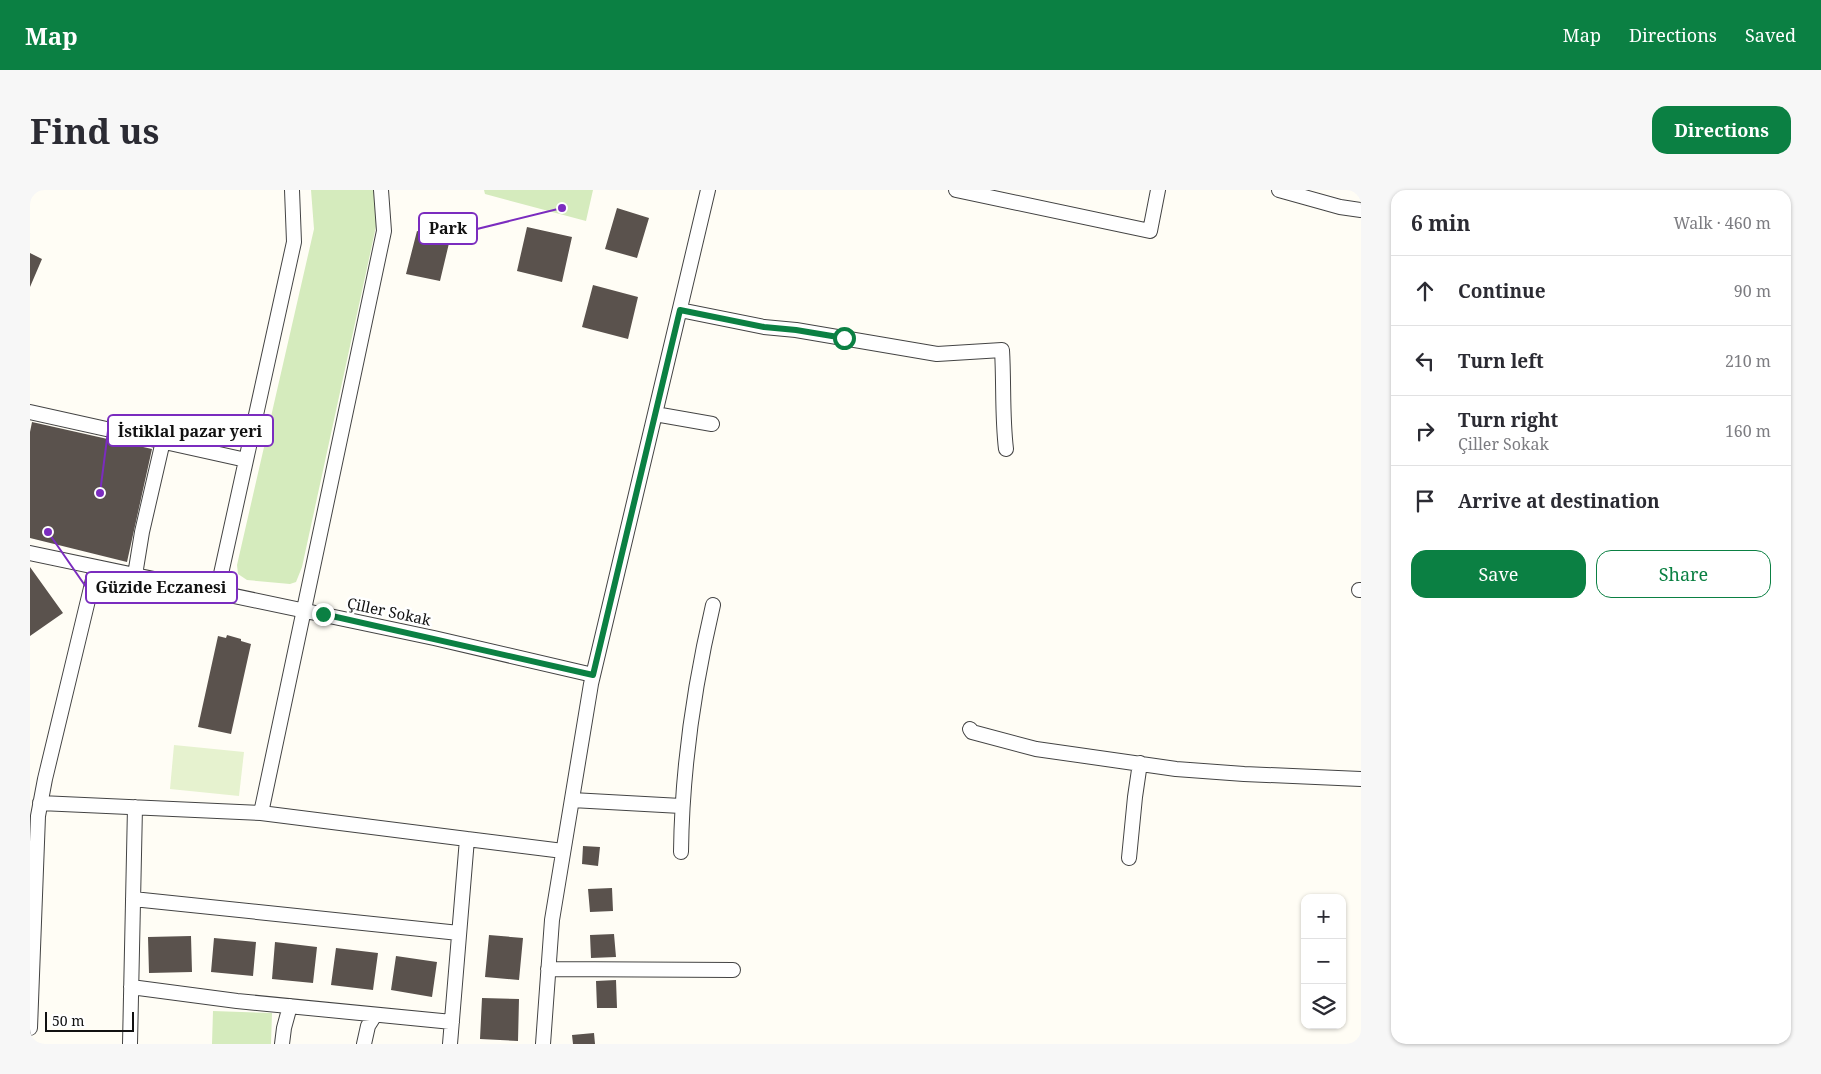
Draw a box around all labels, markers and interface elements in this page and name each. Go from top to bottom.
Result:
text: Map [25,19,78,52]
text: Map [1563,23,1601,47]
text: Directions [1629,23,1717,47]
text: Saved [1745,23,1796,47]
button: Directions [1652,106,1791,154]
text: Find us [30,107,159,154]
text: 6 min [1411,209,1470,237]
text: Walk · 460 m [1674,212,1771,234]
callout: Park [419,213,477,244]
text: Park [429,217,468,239]
icon: ahead [1411,277,1439,305]
text: Continue [1458,278,1546,304]
text: 90 m [1734,280,1771,302]
route start [833,327,856,350]
icon: left [1411,347,1439,375]
text: Turn left [1458,348,1544,374]
text: 210 m [1725,350,1771,372]
text: Turn right [1458,407,1558,433]
callout: İstiklal pazar yeri [108,415,273,446]
icon: right [1411,417,1439,445]
text: İstiklal pazar yeri [118,420,263,442]
text: 160 m [1725,420,1771,442]
text: Çiller Sokak [1458,433,1549,455]
icon: arrive [1411,487,1439,515]
text: Arrive at destination [1458,488,1660,514]
button: Save [1411,550,1586,598]
button: Share [1596,550,1771,598]
callout: Güzide Eczanesi [86,572,237,603]
text: Güzide Eczanesi [96,576,227,598]
street label: Çiller Sokak [345,592,433,630]
route end [312,603,335,626]
map controls [1301,894,1346,1029]
button: + [1301,894,1346,939]
button: − [1301,939,1346,984]
button: layers [1301,984,1346,1029]
scale bar [45,1009,134,1032]
text: 50 m [52,1011,85,1030]

